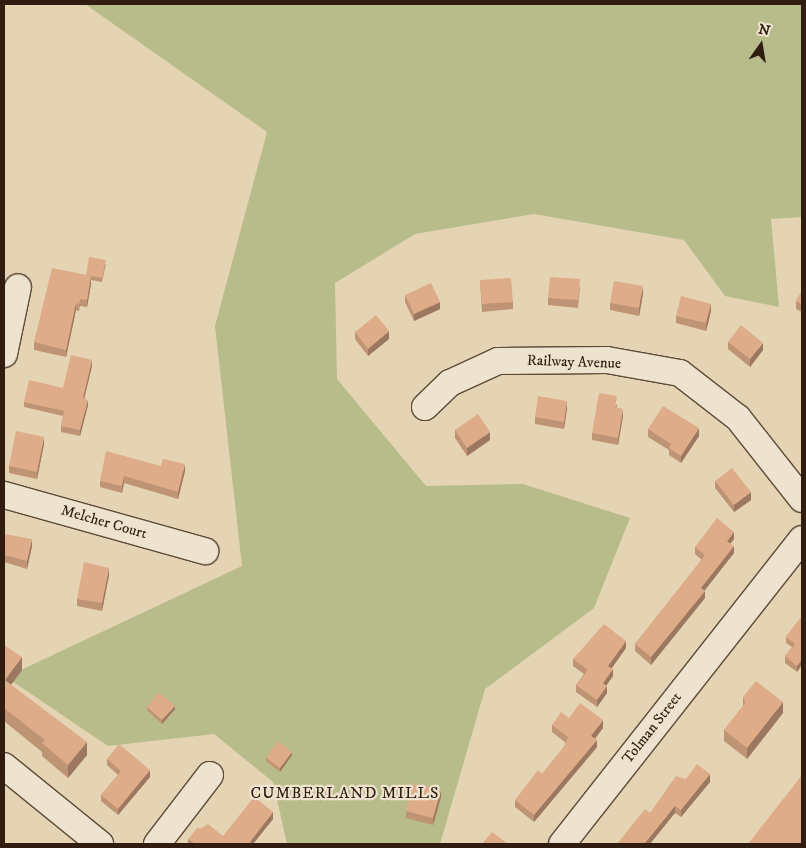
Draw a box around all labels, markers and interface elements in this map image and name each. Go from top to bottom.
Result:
north arrow [736,20,786,70]
text: N [757,20,772,40]
street label: Railway Avenue [527,351,621,373]
street label: Melcher Court [59,501,149,543]
street label: Tolman Street [619,689,685,767]
district label: CUMBERLAND MILLS [249,783,441,803]

